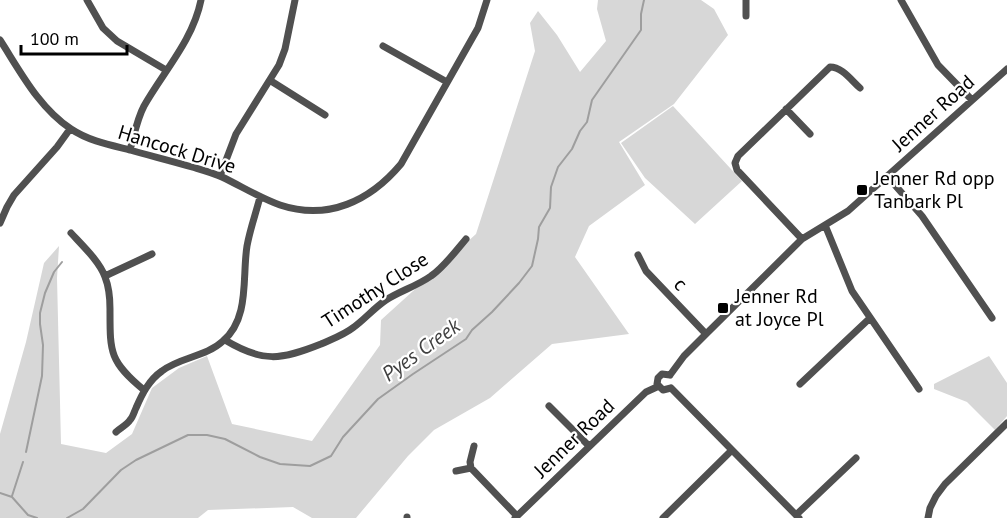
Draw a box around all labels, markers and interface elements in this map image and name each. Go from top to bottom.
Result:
scale bar [21,18,128,56]
text: 100 m [30,27,79,50]
street label: Jenner Road [885,69,980,158]
street label: Hancock Drive [115,119,239,179]
place label: Jenner Rd opp Tanbark Pl [873,165,995,214]
marker: Jenner Rd opp Tanbark Pl [855,183,869,197]
street label: Timothy Close [317,246,433,334]
street label: c [669,272,693,296]
place label: Jenner Rd at Joyce Pl [734,283,824,332]
marker: Jenner Rd at Joyce Pl [716,301,730,315]
water label: Pyes Creek [376,311,466,387]
street label: Jenner Road [527,393,620,484]

